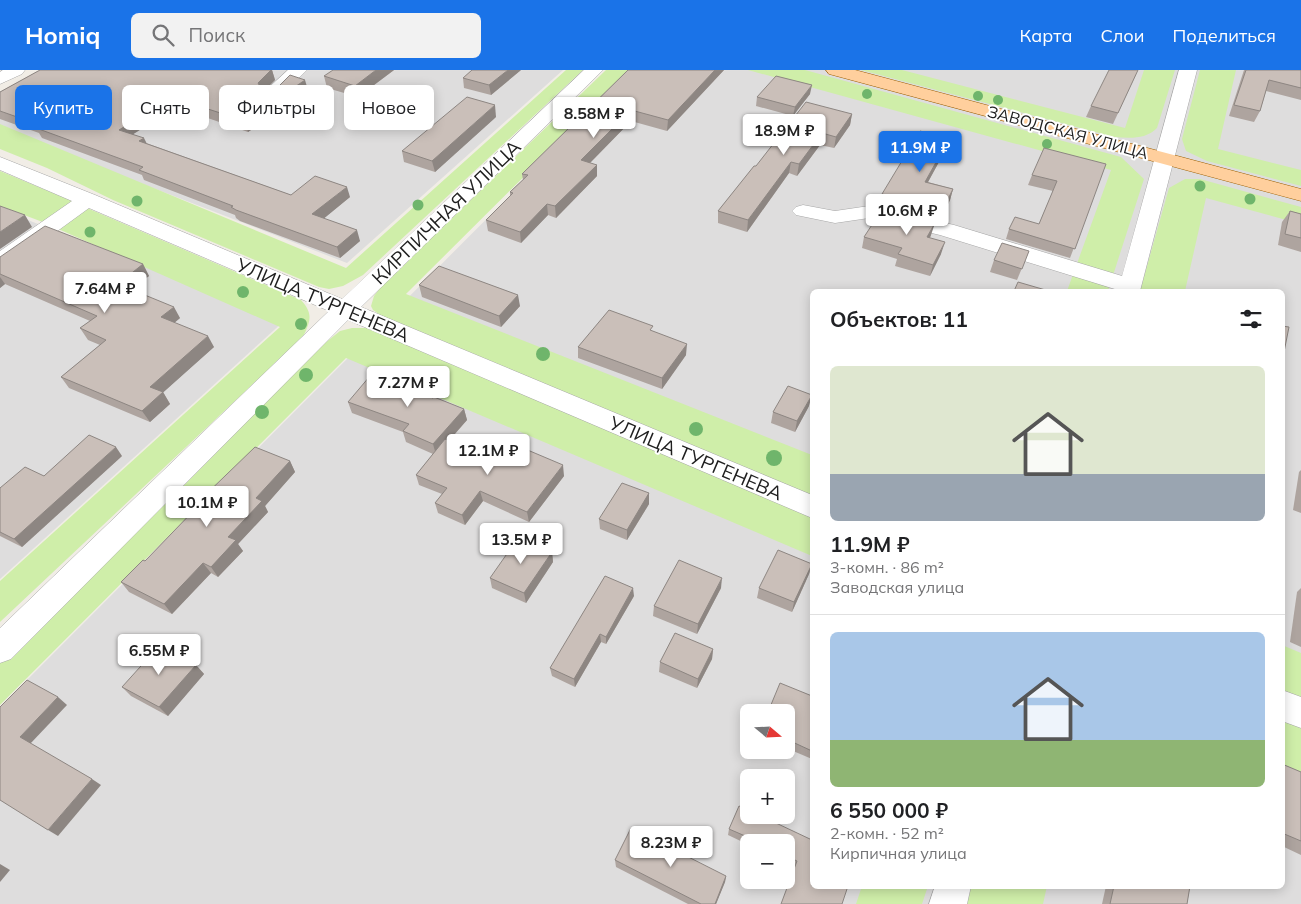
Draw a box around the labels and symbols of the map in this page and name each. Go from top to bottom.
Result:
pin: 8.58M ₽ [548,97,640,139]
street label: ЗАВОДСКАЯ УЛИЦА [986,101,1151,163]
pin: 18.9M ₽ [738,114,830,156]
pin: 11.9M ₽ [874,131,966,173]
street label: КИРПИЧНАЯ УЛИЦА [366,135,526,289]
pin: 10.6M ₽ [861,194,953,236]
street label: УЛИЦА ТУРГЕНЕВА [232,252,413,347]
pin: 7.64M ₽ [59,272,151,314]
pin: 7.27M ₽ [362,366,454,408]
street label: УЛИЦА ТУРГЕНЕВА [605,410,786,505]
pin: 12.1M ₽ [442,434,534,476]
pin: 10.1M ₽ [161,486,253,528]
pin: 13.5M ₽ [475,522,567,565]
pin: 6.55M ₽ [113,634,205,676]
north arrow [740,704,795,759]
pin: 8.23M ₽ [625,826,717,868]

